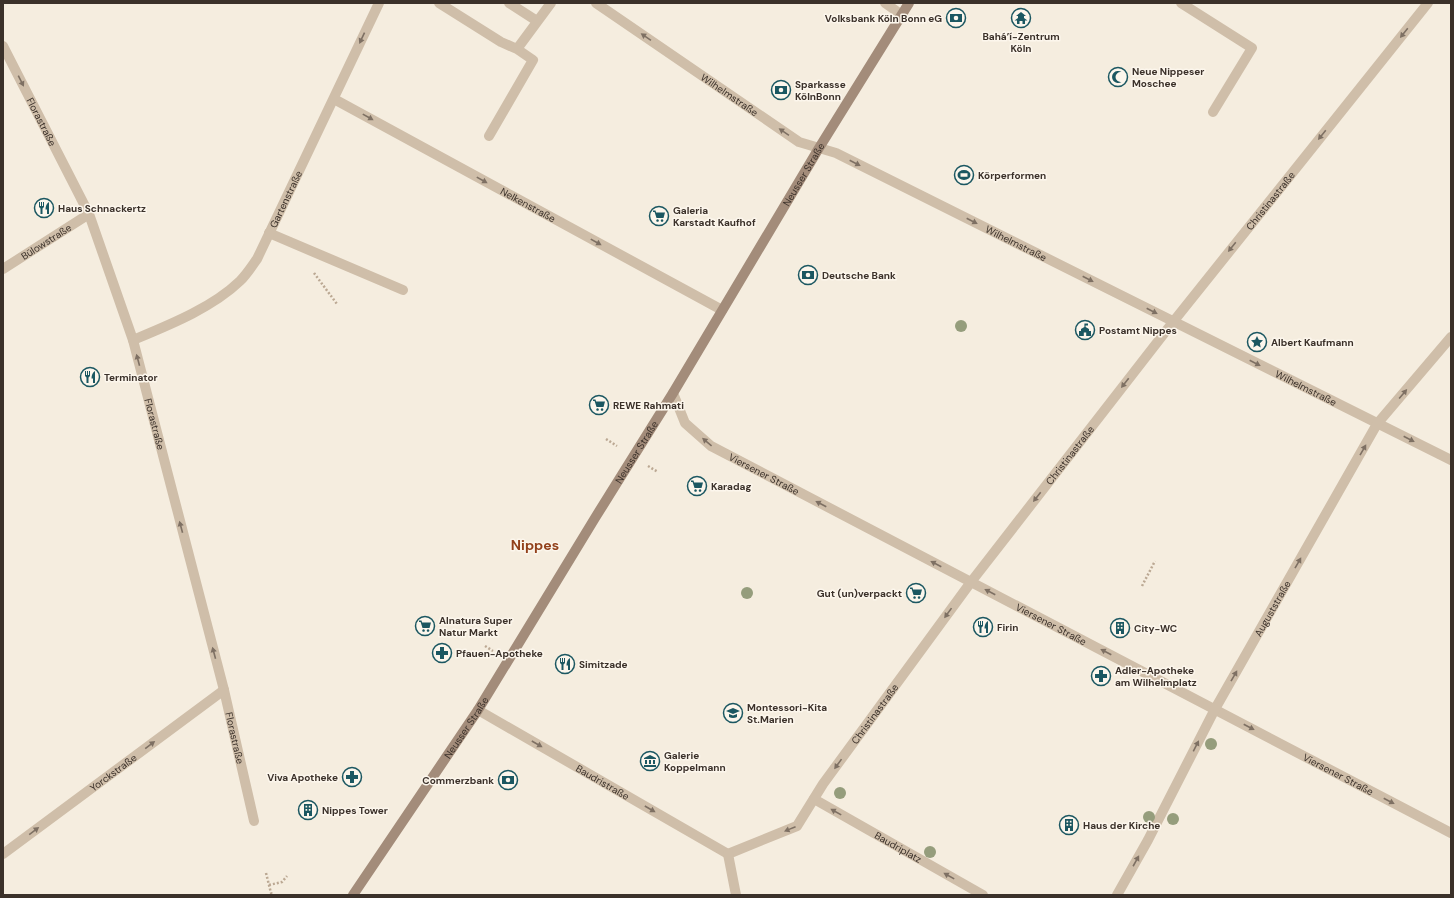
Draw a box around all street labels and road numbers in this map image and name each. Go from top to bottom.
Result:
street label: Wilhelmstraße [698,70,761,119]
street label: Florastraße [24,95,60,148]
street label: Neusser Straße [779,140,827,208]
street label: Gartenstraße [266,168,305,230]
street label: Christinastraße [1243,168,1298,233]
street label: Nelkenstraße [498,184,558,225]
street label: Bülowstraße [18,220,74,262]
street label: Wilhelmstraße [983,222,1049,264]
street label: Wilhelmstraße [1273,367,1339,409]
street label: Florastraße [142,397,168,451]
street label: Neusser Straße [612,418,661,486]
street label: Christinastraße [1043,423,1097,487]
street label: Viersener Straße [727,450,802,498]
street label: Auguststraße [1251,578,1293,639]
street label: Viersener Straße [1014,600,1089,648]
street label: Christinastraße [848,681,901,746]
street label: Neusser Straße [441,694,491,761]
street label: Florastraße [223,711,247,765]
street label: Viersener Straße [1301,750,1376,798]
street label: Yorckstraße [87,751,139,794]
street label: Baudristraße [574,761,632,803]
street label: Baudriplatz [873,828,924,866]

